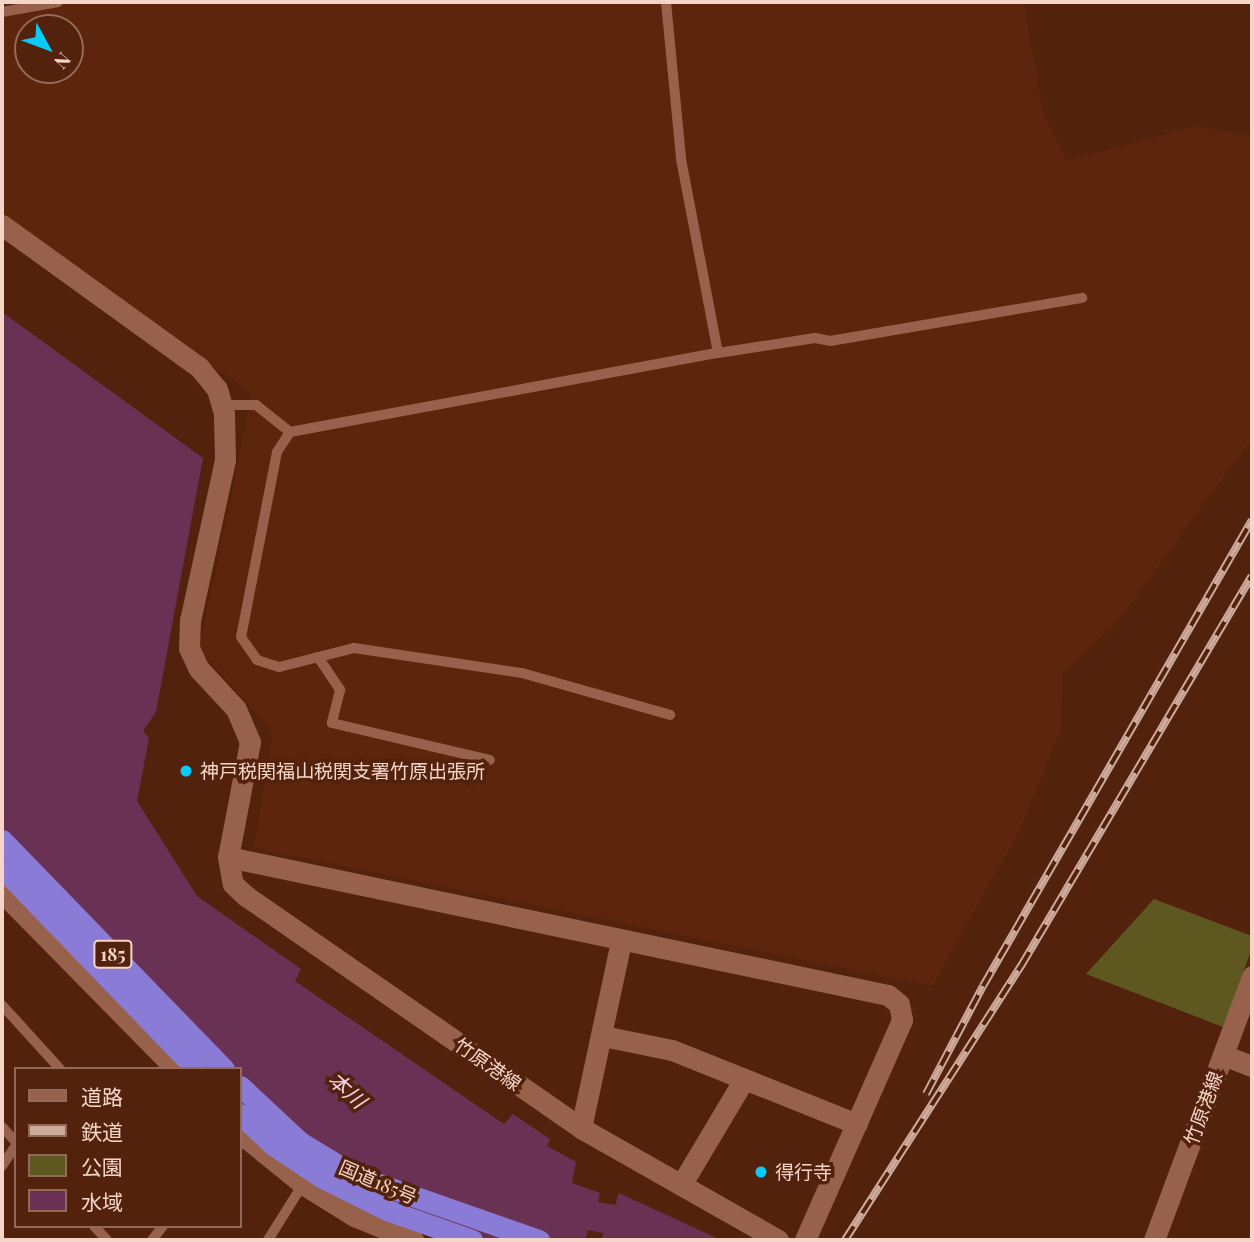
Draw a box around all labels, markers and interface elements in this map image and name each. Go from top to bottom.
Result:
north arrow [14,14,84,84]
text: N [49,48,78,75]
place label: 神戸税関福山税関支署竹原出張所 [200,760,485,782]
marker: 神戸税関福山税関支署竹原出張所 [178,763,194,779]
road number: 185 [92,939,134,968]
street label: 竹原港線 [450,1033,526,1095]
water label: 本川 [324,1066,372,1112]
legend [14,1067,242,1228]
street label: 竹原港線 [1179,1068,1227,1148]
text: 道路 [81,1082,123,1110]
text: 鉄道 [81,1117,123,1145]
text: 公園 [81,1152,123,1180]
street label: 国道185号 [336,1156,420,1208]
place label: 得行寺 [775,1161,832,1183]
marker: 得行寺 [753,1164,769,1180]
text: 水域 [81,1187,123,1215]

